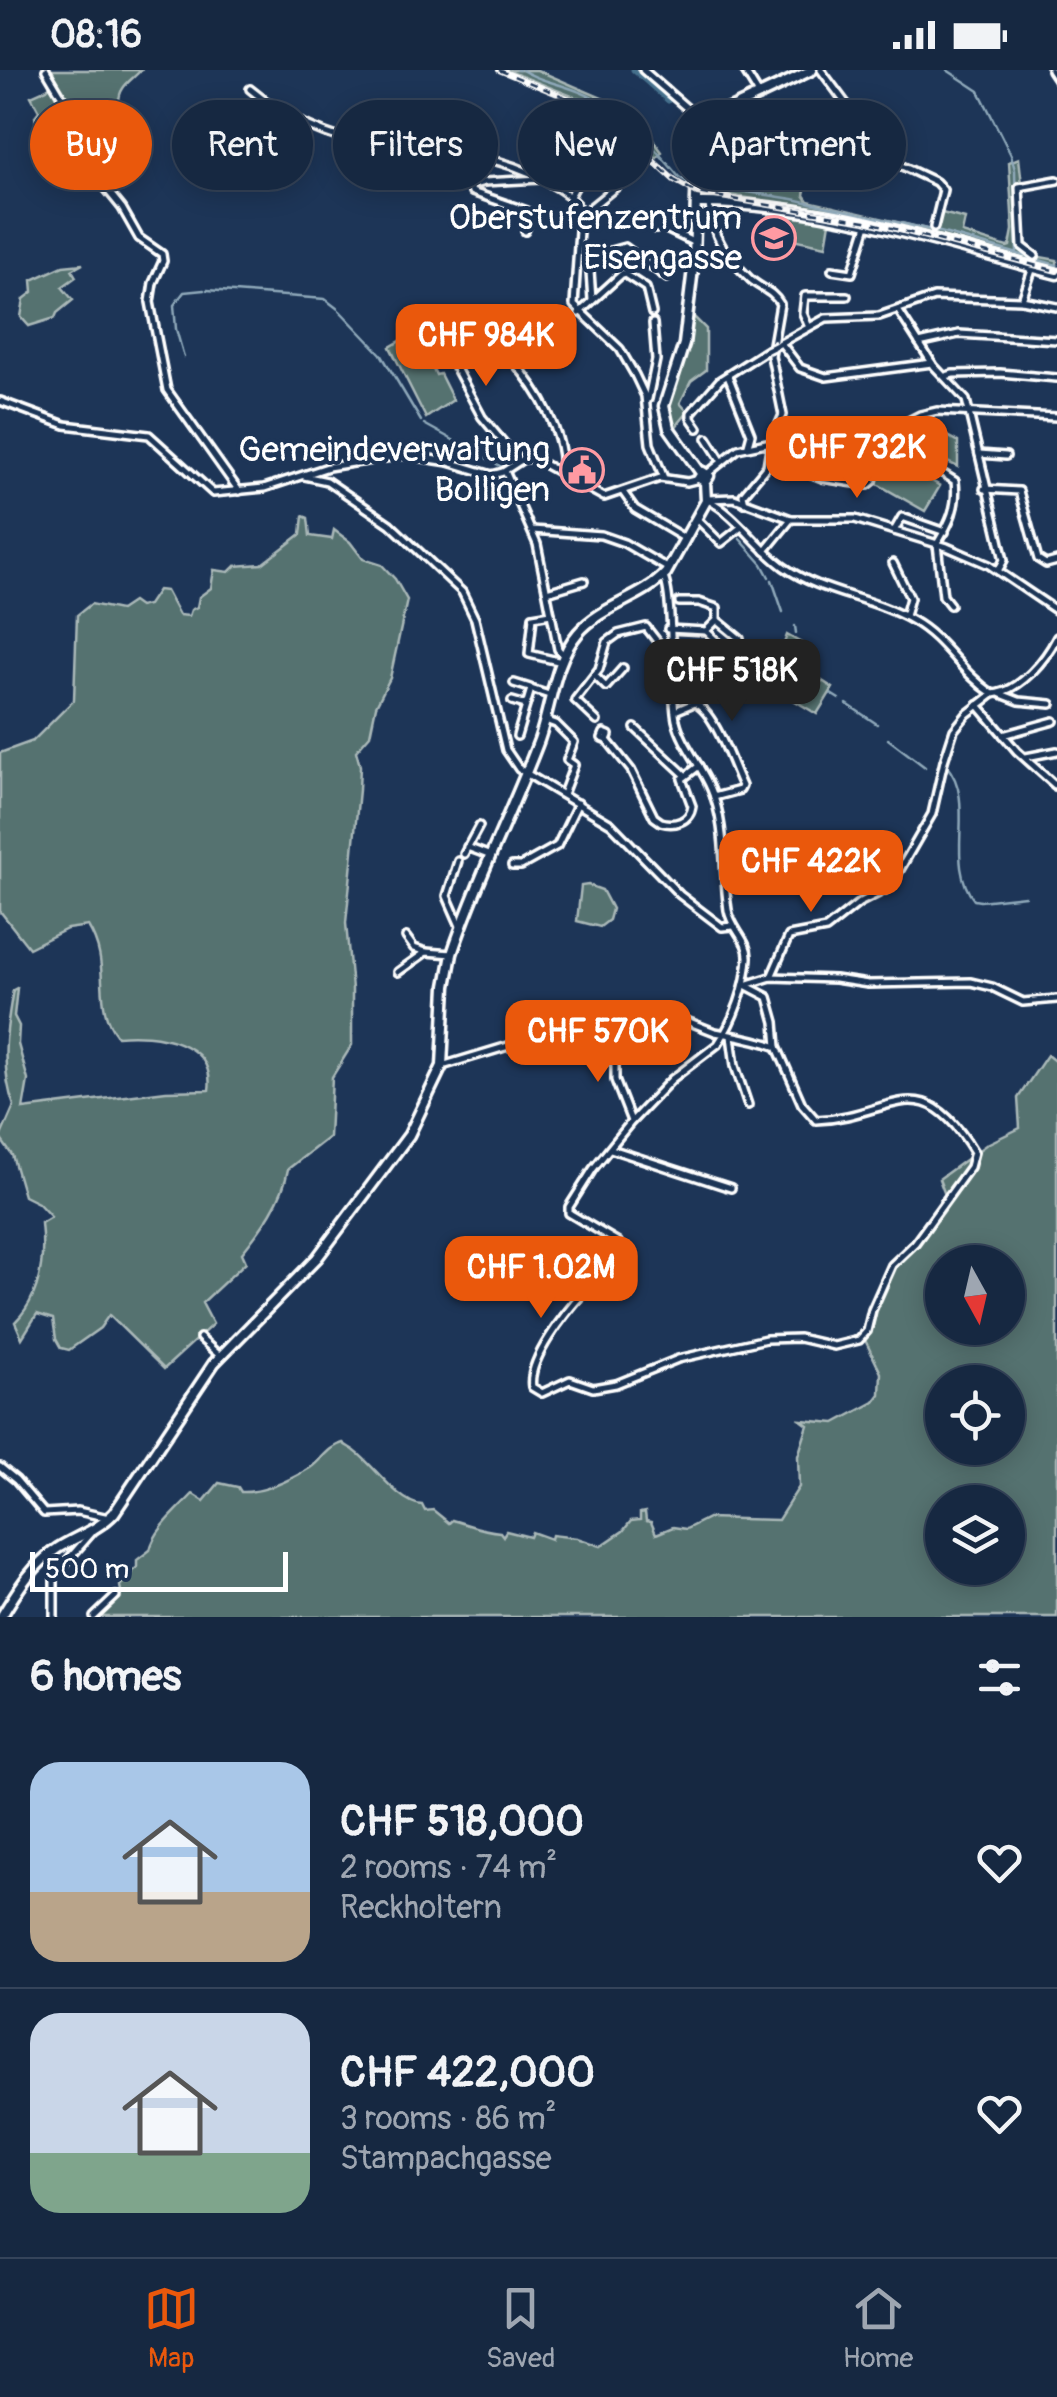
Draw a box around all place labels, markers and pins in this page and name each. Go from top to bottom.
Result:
place label: Oberstufenzentrum Eisengasse [449,196,742,280]
school or university icon: Oberstufenzentrum Eisengasse [751,215,797,261]
pin: CHF 984K [383,304,589,389]
pin: CHF 732K [754,416,960,501]
place label: Gemeindeverwaltung Bolligen [238,428,550,512]
public building icon: Gemeindeverwaltung Bolligen [559,447,605,493]
pin: CHF 518K [629,639,835,724]
pin: CHF 422K [708,830,914,915]
pin: CHF 570K [495,1000,701,1085]
pin: CHF 1.02M [427,1236,655,1321]

